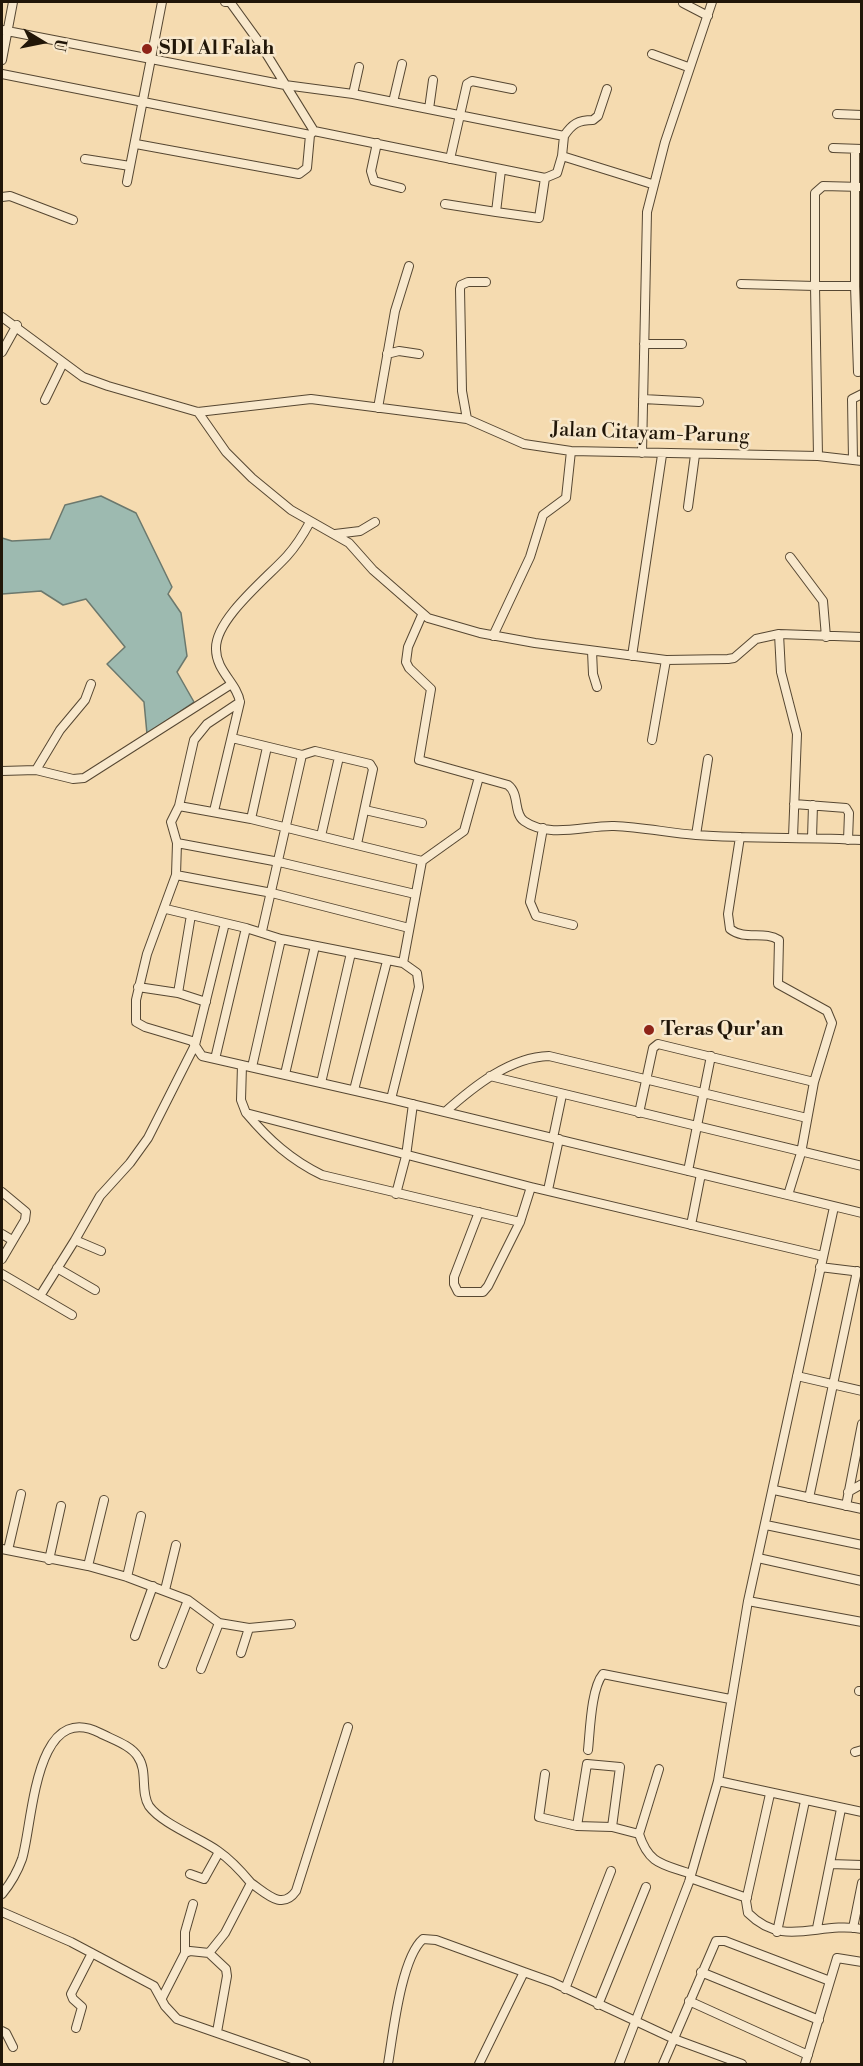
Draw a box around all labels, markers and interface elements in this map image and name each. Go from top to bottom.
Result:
north arrow [12,12,72,72]
text: U [49,37,71,53]
place label: SDI Al Falah [159,37,274,61]
marker: SDI Al Falah [140,42,154,56]
street label: Jalan Citayam-Parung [550,419,750,449]
place label: Teras Qur'an [661,1018,784,1042]
marker: Teras Qur'an [642,1023,656,1037]

